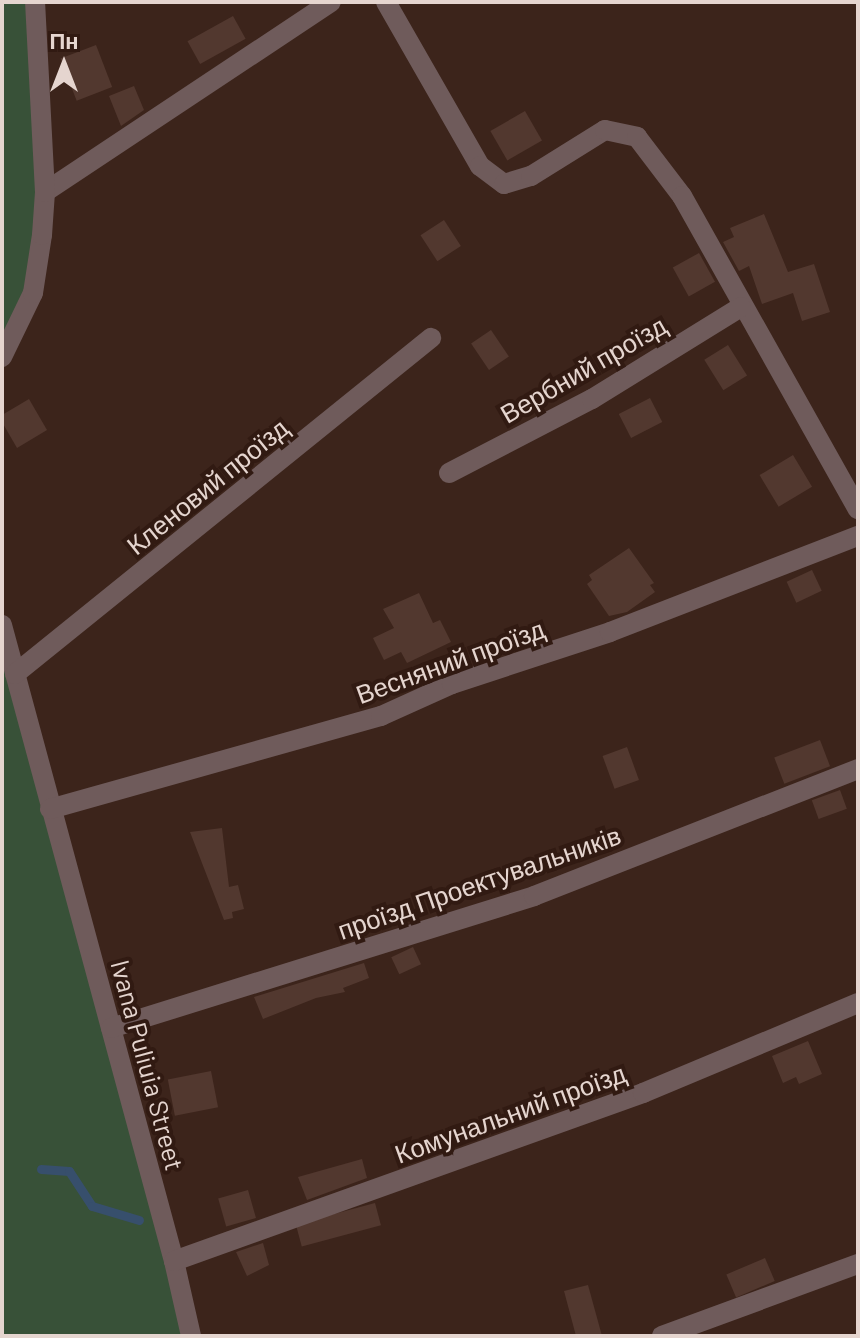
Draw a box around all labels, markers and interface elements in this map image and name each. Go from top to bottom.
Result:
north arrow [24,24,104,104]
text: Пн [49,27,79,53]
street label: Вербний проїзд [494,309,672,429]
street label: Кленовий проїзд [120,411,294,561]
street label: Весняний проїзд [351,612,549,710]
street label: проїзд Проектувальників [333,819,625,945]
street label: Ivana Puliuia Street [105,956,191,1174]
street label: Комунальний проїзд [390,1057,630,1169]

